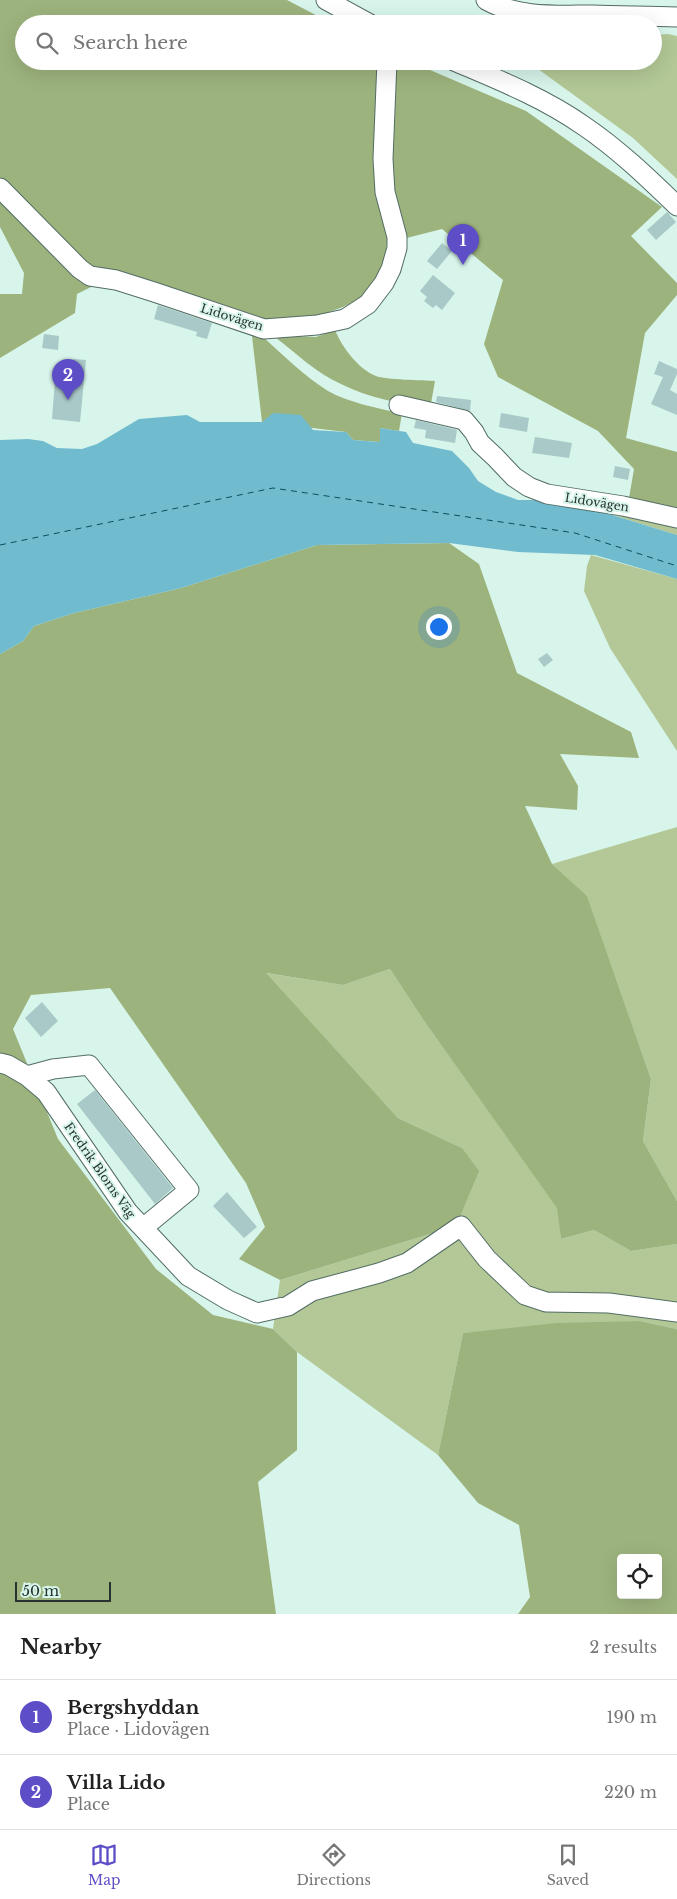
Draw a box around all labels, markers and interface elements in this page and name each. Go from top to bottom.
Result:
search box [15,15,662,70]
icon: search [33,29,61,57]
text: Search here [73,31,188,54]
pin: 1 [447,224,479,265]
street label: Lidovägen [199,300,265,334]
pin: 2 [52,359,84,400]
street label: Lidovägen [564,490,630,514]
your location [426,614,452,640]
street label: Fredrik Bloms Väg [61,1119,139,1221]
map controls [617,1554,662,1599]
button: locate [617,1554,662,1599]
scale bar [15,1579,111,1602]
text: 50 m [22,1582,59,1600]
text: Nearby [20,1634,101,1660]
text: 2 results [589,1637,657,1657]
text: Bergshyddan [67,1696,199,1719]
text: 1 [33,1707,39,1727]
text: 190 m [606,1707,657,1727]
text: Place · Lidovägen [67,1719,210,1739]
text: Villa Lido [67,1771,165,1794]
text: 2 [31,1782,41,1802]
text: 220 m [604,1782,657,1802]
text: Place [67,1794,110,1814]
tab: Map [88,1841,121,1889]
tab: Directions [296,1841,371,1889]
tab: Saved [547,1841,589,1889]

